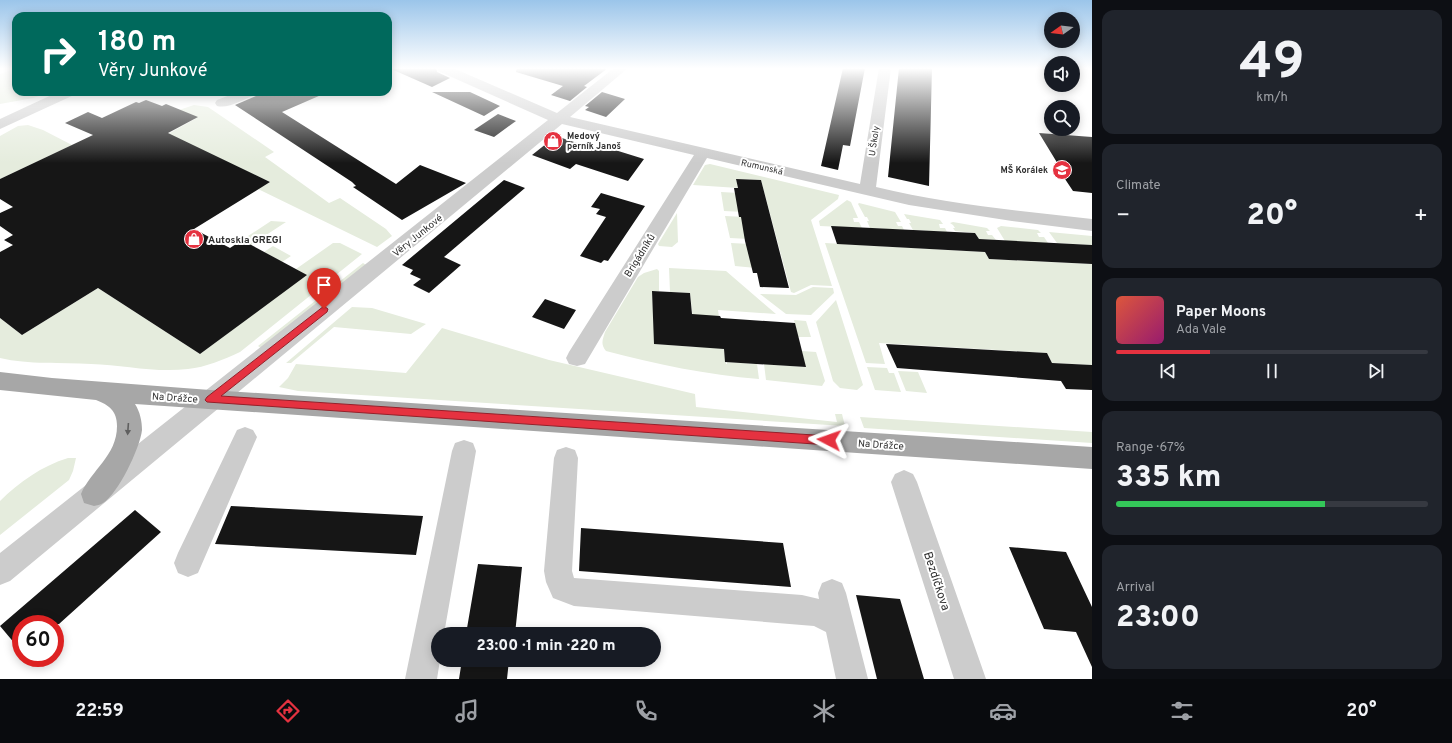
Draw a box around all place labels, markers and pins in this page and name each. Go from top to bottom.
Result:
shop icon: Medový perník Janoš [542,130,564,152]
place label: Medový perník Janoš [567,131,621,152]
school or university icon: MŠ Korálek [1051,159,1073,181]
place label: MŠ Korálek [1001,164,1048,176]
shop icon: Autoskla GREGI [183,228,205,250]
place label: Autoskla GREGI [208,234,282,247]
pin [307,268,341,309]

